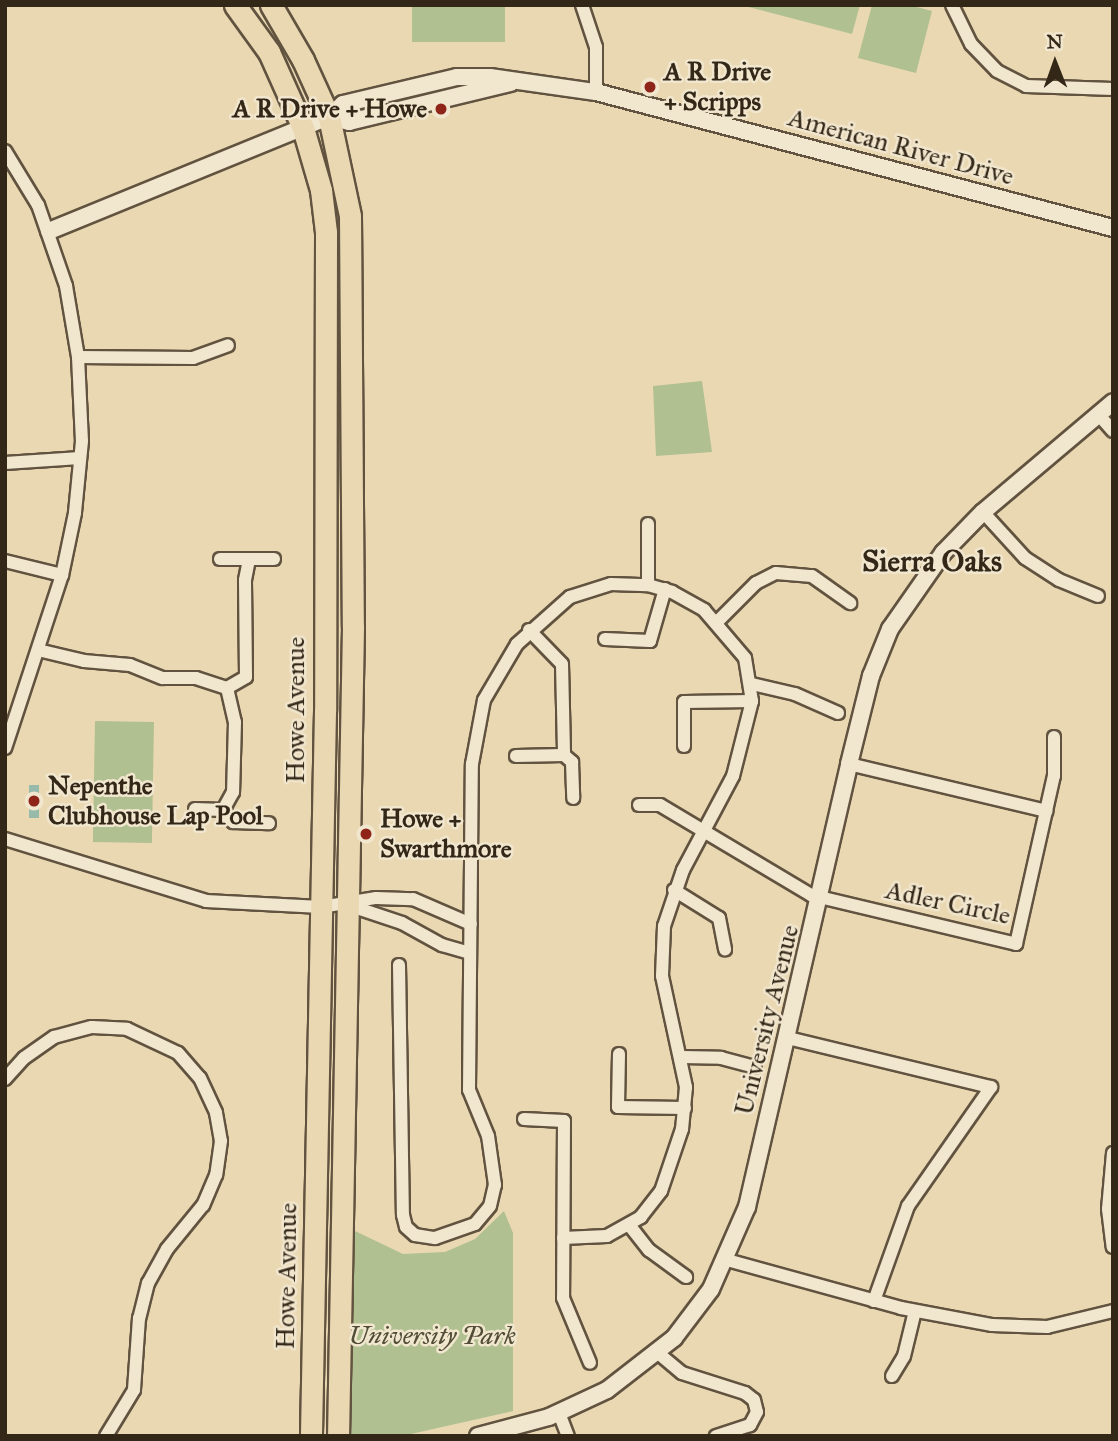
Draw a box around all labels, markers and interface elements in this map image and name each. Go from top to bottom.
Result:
north arrow [1020,28,1090,98]
text: N [1046,30,1063,53]
place label: A R Drive + Scripps [664,56,771,118]
marker: A R Drive + Scripps [642,79,658,95]
place label: A R Drive + Howe [233,93,427,125]
marker: A R Drive + Howe [433,101,449,117]
street label: American River Drive [785,102,1017,192]
district label: Sierra Oaks [862,543,1002,579]
street label: Howe Avenue [280,637,312,783]
place label: Nepenthe Clubhouse Lap Pool [48,770,263,832]
marker: Nepenthe Clubhouse Lap Pool [26,793,42,809]
place label: Howe + Swarthmore [380,803,511,864]
marker: Howe + Swarthmore [358,826,374,842]
street label: Adler Circle [883,875,1013,931]
street label: University Avenue [728,922,806,1118]
street label: Howe Avenue [270,1202,304,1350]
park label: University Park [348,1320,516,1352]

